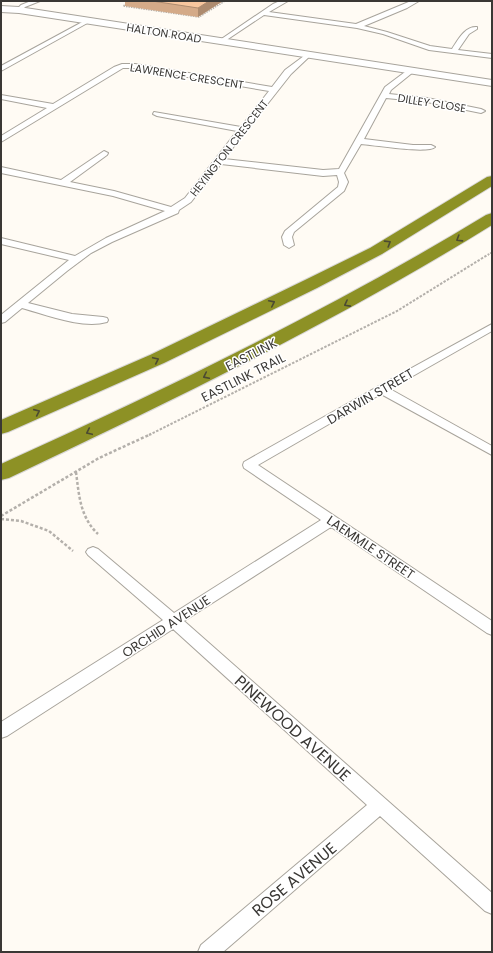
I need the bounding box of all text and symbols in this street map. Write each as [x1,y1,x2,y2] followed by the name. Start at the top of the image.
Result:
[125,19,203,47] street label: HALTON ROAD
[129,59,245,93] street label: LAWRENCE CRESCENT
[397,90,467,116] street label: DILLEY CLOSE
[186,96,272,200] street label: HEYINGTON CRESCENT
[456,234,463,242] one-way arrow
[384,240,391,248] one-way arrow
[268,300,276,307] one-way arrow
[343,300,351,307] one-way arrow
[222,333,281,376] street label: EASTLINK
[198,348,289,407] street label: EASTLINK TRAIL
[151,357,159,365] one-way arrow
[323,364,417,429] street label: DARWIN STREET
[203,371,210,379] one-way arrow
[33,409,40,417] one-way arrow
[85,427,93,435] one-way arrow
[323,511,418,584] street label: LAEMMLE STREET
[118,591,214,662] street label: ORCHID AVENUE
[230,670,356,787] street label: PINEWOOD AVENUE
[247,837,342,922] street label: ROSE AVENUE

